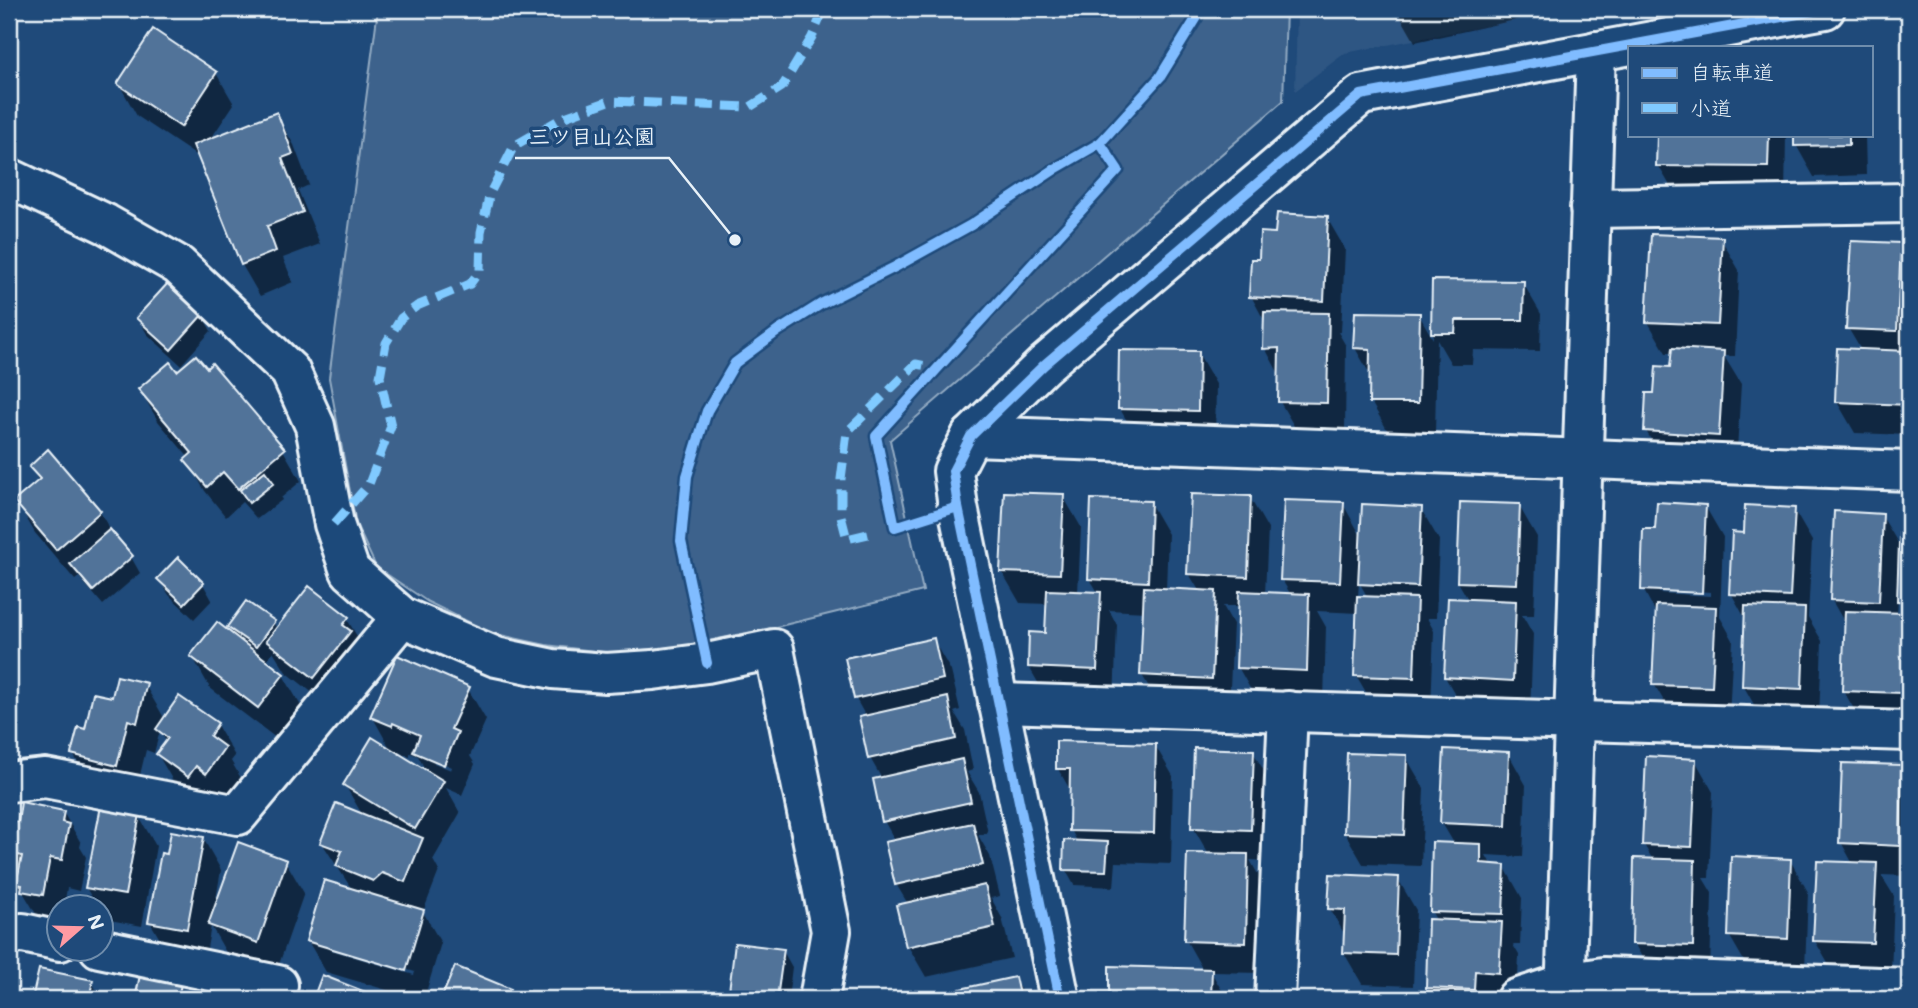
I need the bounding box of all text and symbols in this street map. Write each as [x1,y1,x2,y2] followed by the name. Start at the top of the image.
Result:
[1628,46,1872,136] legend
[1690,58,1774,85] text: 自転車道
[1690,94,1732,121] text: 小道
[515,116,669,158] callout: 三ツ目山公園
[529,122,655,149] text: 三ツ目山公園
[46,892,116,962] north arrow
[82,911,111,933] text: N

